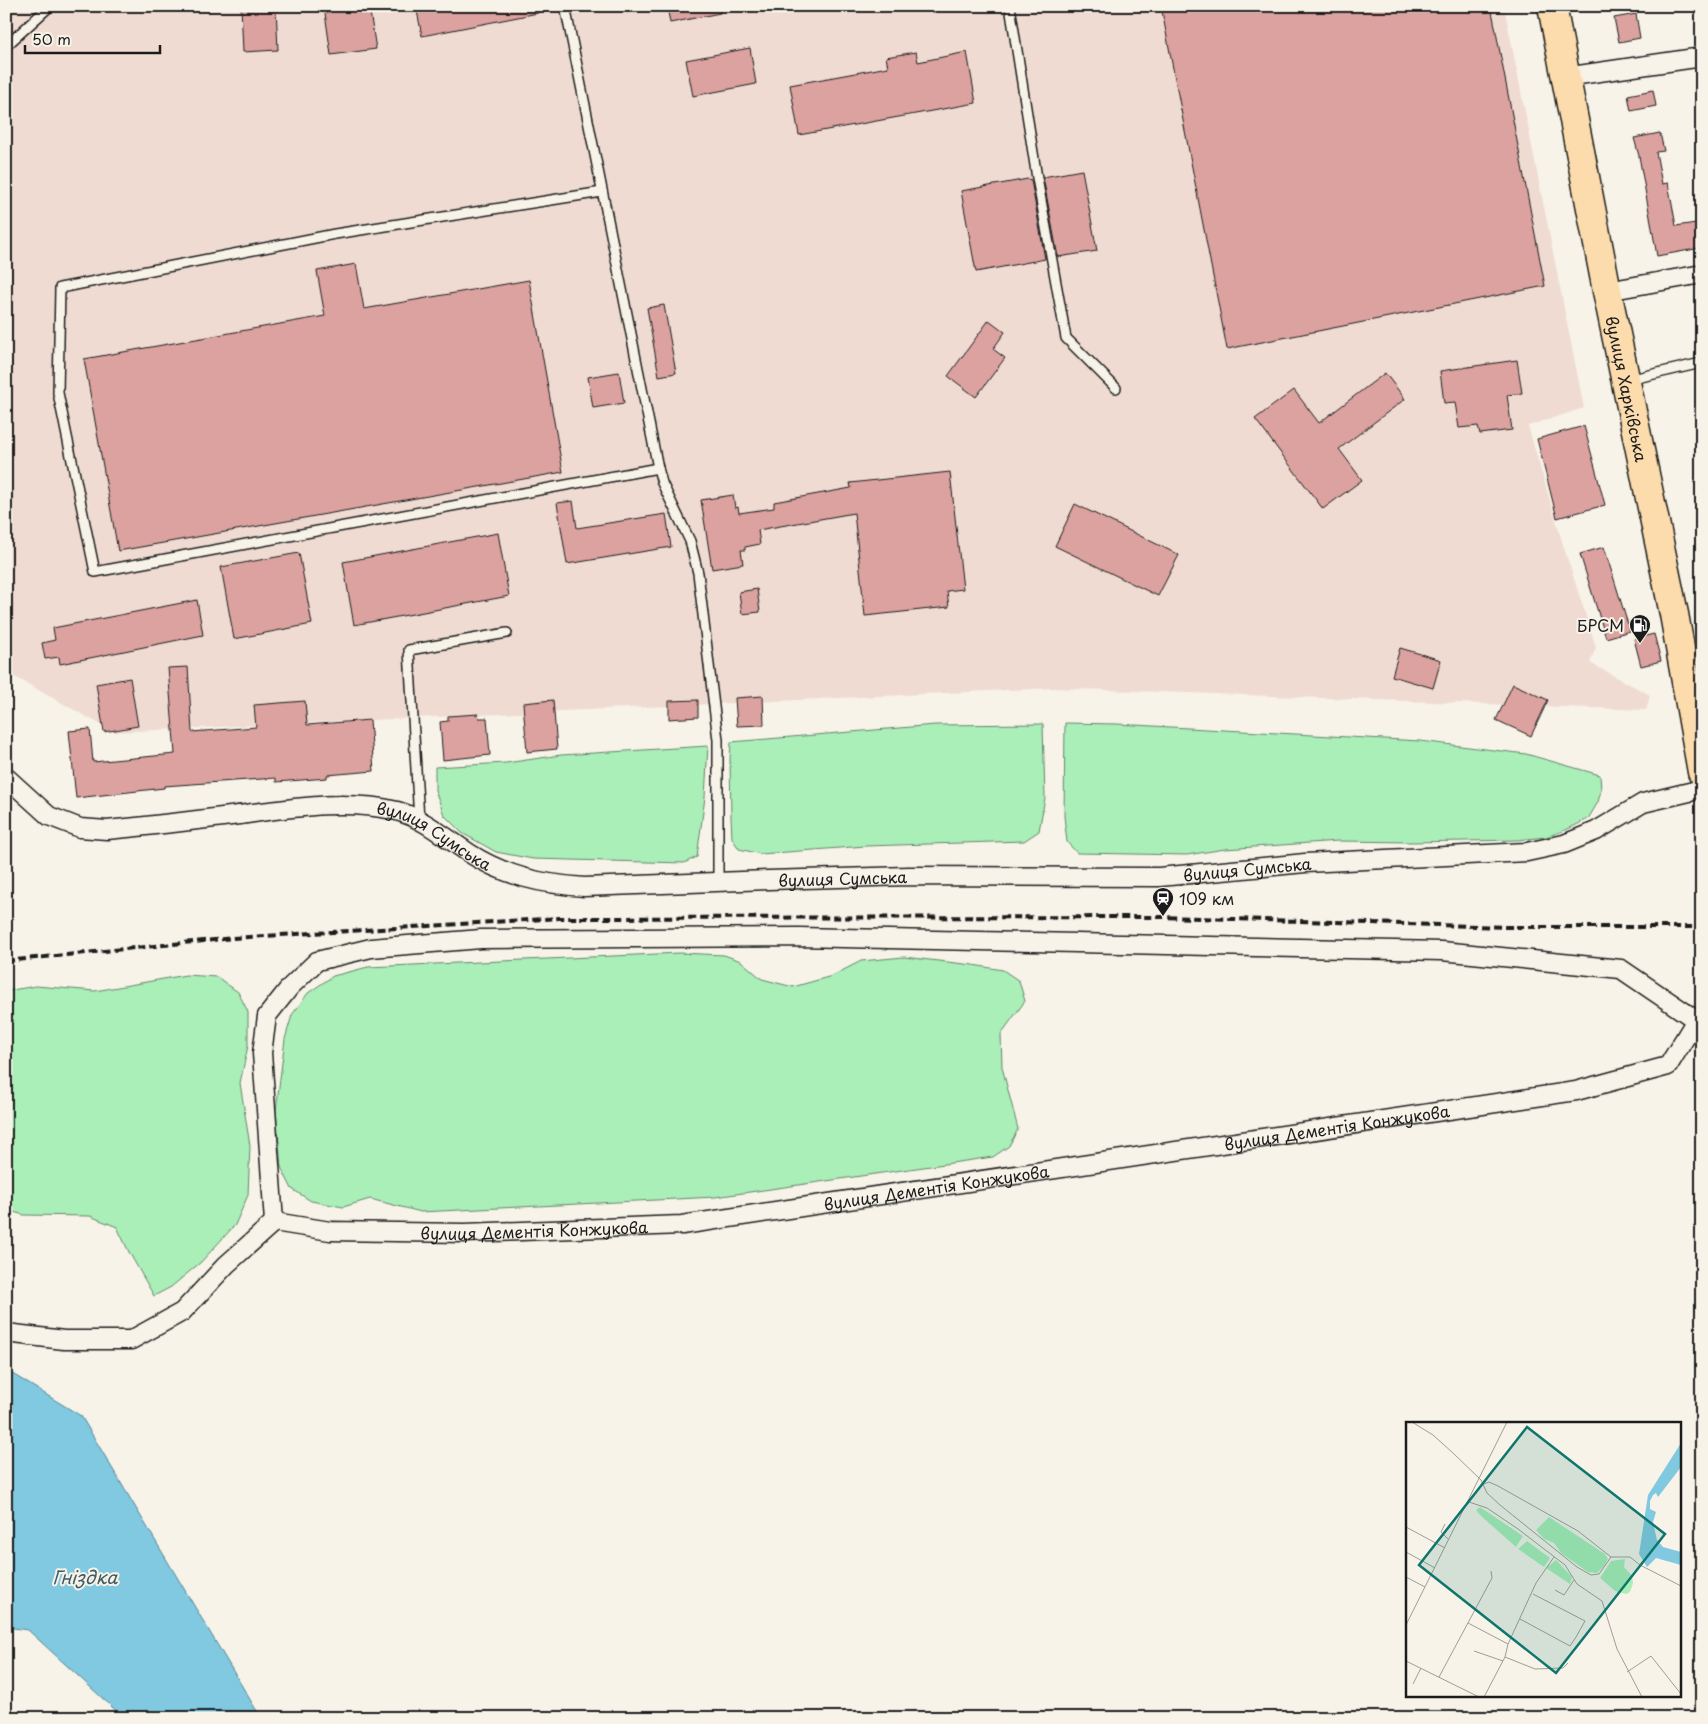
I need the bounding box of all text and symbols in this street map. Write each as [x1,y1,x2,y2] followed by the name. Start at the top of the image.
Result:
[25,22,160,54] scale bar
[32,27,71,50] text: 50 m
[1600,314,1654,464] street label: вулиця Харківська
[1577,613,1624,637] place label: БРСМ
[1628,613,1652,644] fuel station icon: БРСМ
[375,795,496,876] street label: вулиця Сумська
[1182,851,1312,887] street label: вулиця Сумська
[778,864,907,892] street label: вулиця Сумська
[1151,886,1175,917] station icon: 109 км
[1179,886,1235,910] place label: 109 км
[1222,1098,1451,1156] street label: вулиця Дементія Конжукова
[822,1158,1051,1216] street label: вулиця Дементія Конжукова
[420,1214,648,1245] street label: вулиця Дементія Конжукова
[1406,1422,1680,1696] inset map
[53,1563,118,1590] water label: Гніздка

